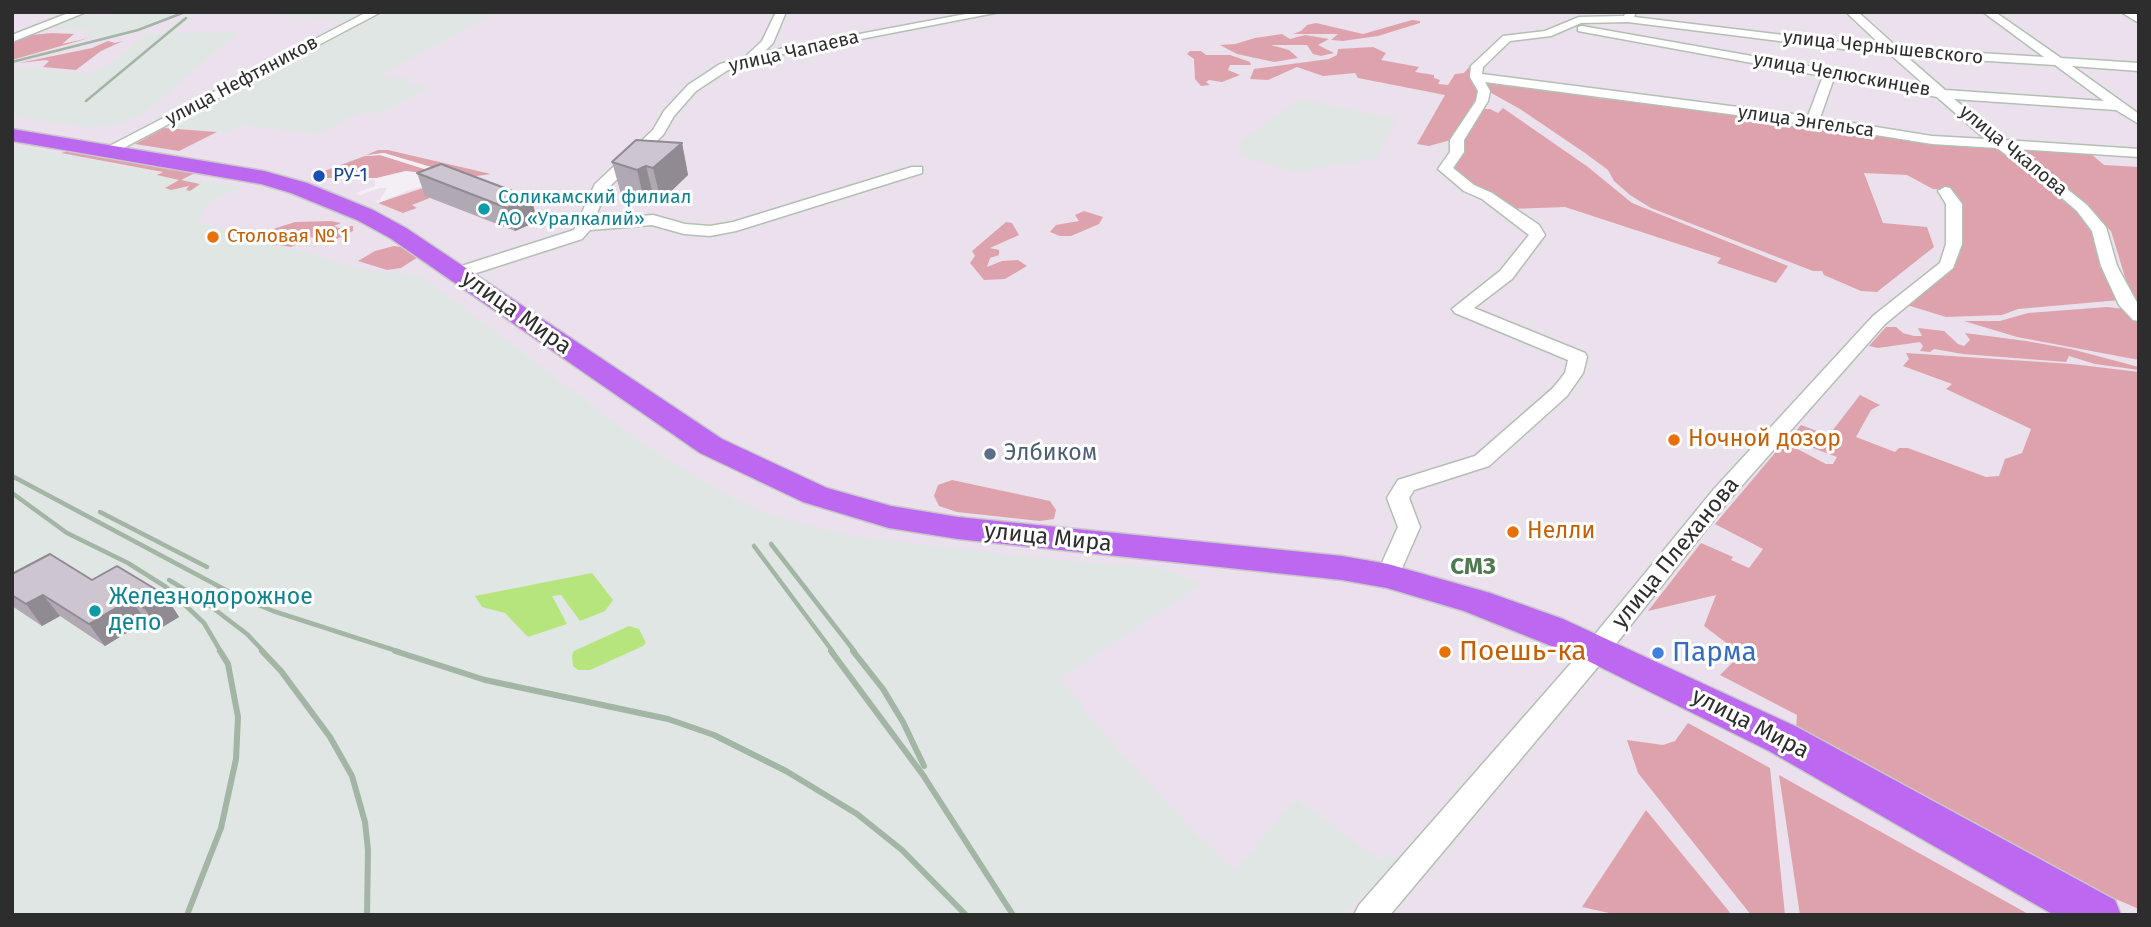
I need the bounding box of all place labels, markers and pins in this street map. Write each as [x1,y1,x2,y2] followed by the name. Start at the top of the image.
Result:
[333,165,368,187] place label: РУ-1
[311,168,327,184] marker: РУ-1
[498,187,691,231] place label: Соликамский филиал АО «Уралкалий»
[476,201,492,217] marker: Соликамский филиал АО «Уралкалий»
[227,226,349,248] place label: Столовая № 1
[205,229,221,245] marker: Столовая № 1
[1688,426,1841,454] place label: Ночной дозор
[1666,432,1682,448] marker: Ночной дозор
[1004,440,1097,468] place label: Элбиком
[982,446,998,462] marker: Элбиком
[1527,518,1595,546] place label: Нелли
[1505,524,1521,540] marker: Нелли
[109,584,313,638] place label: Железнодорожное депо
[87,603,103,619] marker: Железнодорожное депо
[1459,635,1587,669] place label: Поешь-ка
[1672,636,1757,670] place label: Парма
[1437,644,1453,660] marker: Поешь-ка
[1650,645,1666,661] marker: Парма

